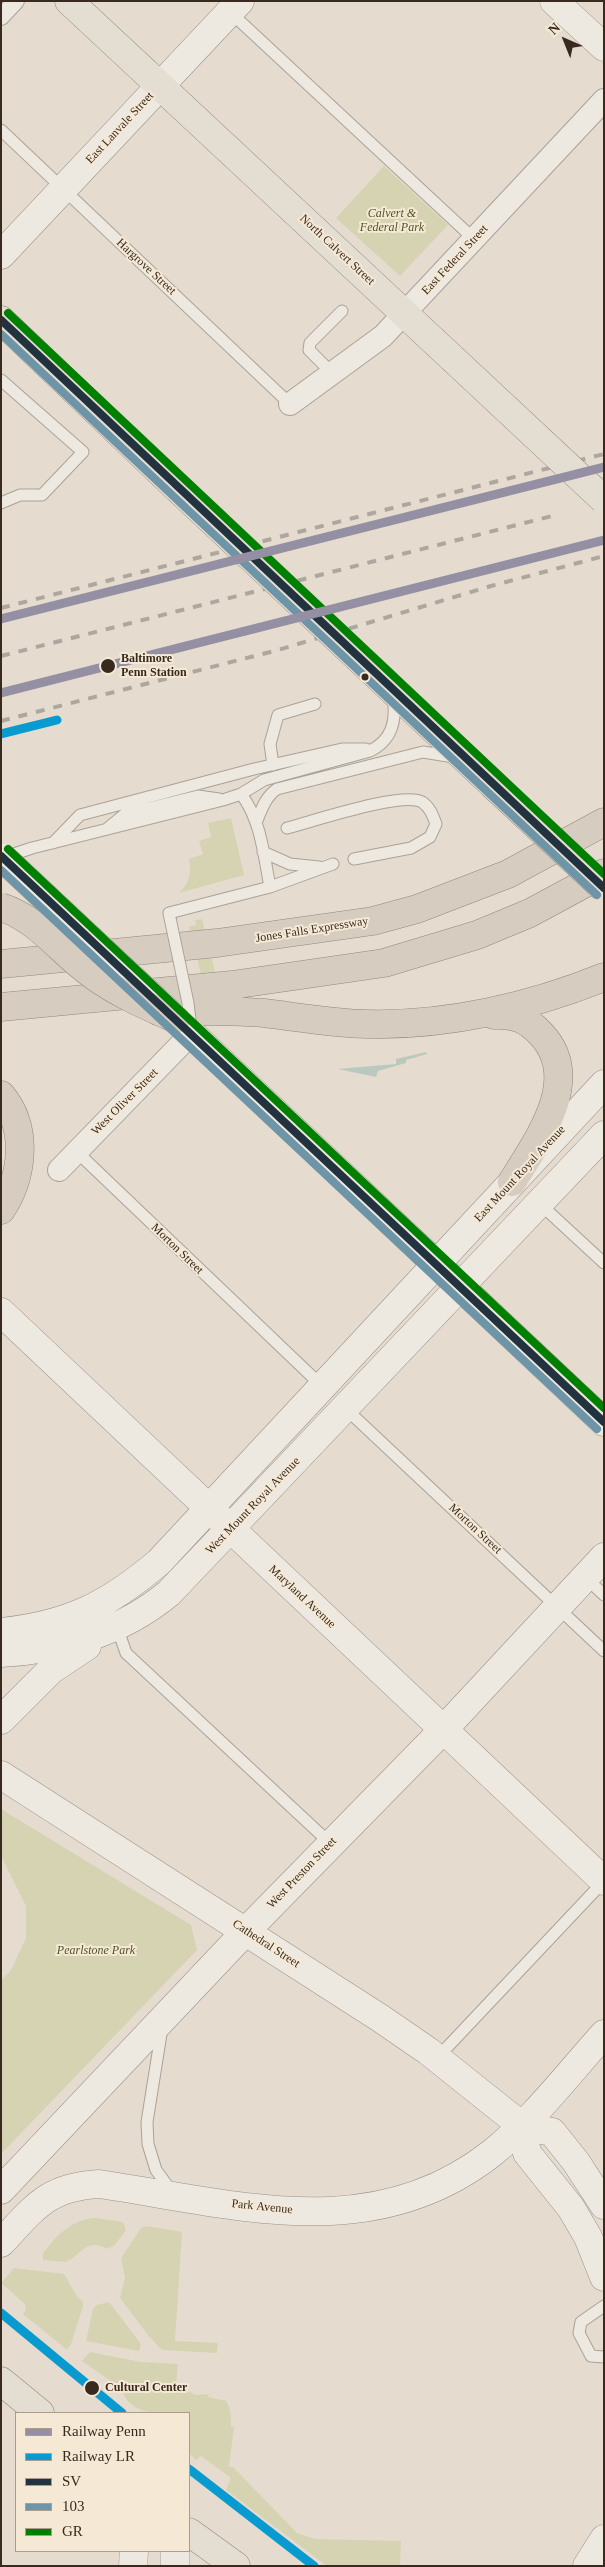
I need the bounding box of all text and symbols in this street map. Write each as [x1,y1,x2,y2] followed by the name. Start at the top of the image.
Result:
[540,15,590,65] north arrow
[545,20,563,38] text: N
[83,89,157,167] street label: East Lanvale Street
[360,207,424,235] park label: Calvert & Federal Park
[297,212,377,288] street label: North Calvert Street
[419,222,491,298] street label: East Federal Street
[113,236,179,298] street label: Hargrove Street
[121,652,187,680] place label: Baltimore Penn Station
[99,657,117,675] marker: Baltimore Penn Station
[360,672,370,682] unlabelled marker
[255,914,369,946] street label: Jones Falls Expressway
[89,1066,161,1138] street label: West Oliver Street
[472,1123,568,1225] street label: East Mount Royal Avenue
[148,1221,206,1277] street label: Morton Street
[203,1454,303,1558] street label: West Mount Royal Avenue
[446,1501,504,1557] street label: Morton Street
[266,1562,338,1632] street label: Maryland Avenue
[264,1834,340,1912] street label: West Preston Street
[230,1917,302,1971] street label: Cathedral Street
[57,1944,135,1958] park label: Pearlstone Park
[231,2197,293,2217] street label: Park Avenue
[83,2379,101,2397] marker: Cultural Center
[105,2381,187,2395] place label: Cultural Center
[15,2412,190,2552] legend
[62,2423,146,2439] text: Railway Penn
[62,2448,135,2464] text: Railway LR
[62,2473,81,2489] text: SV
[62,2498,85,2514] text: 103
[62,2523,83,2539] text: GR

